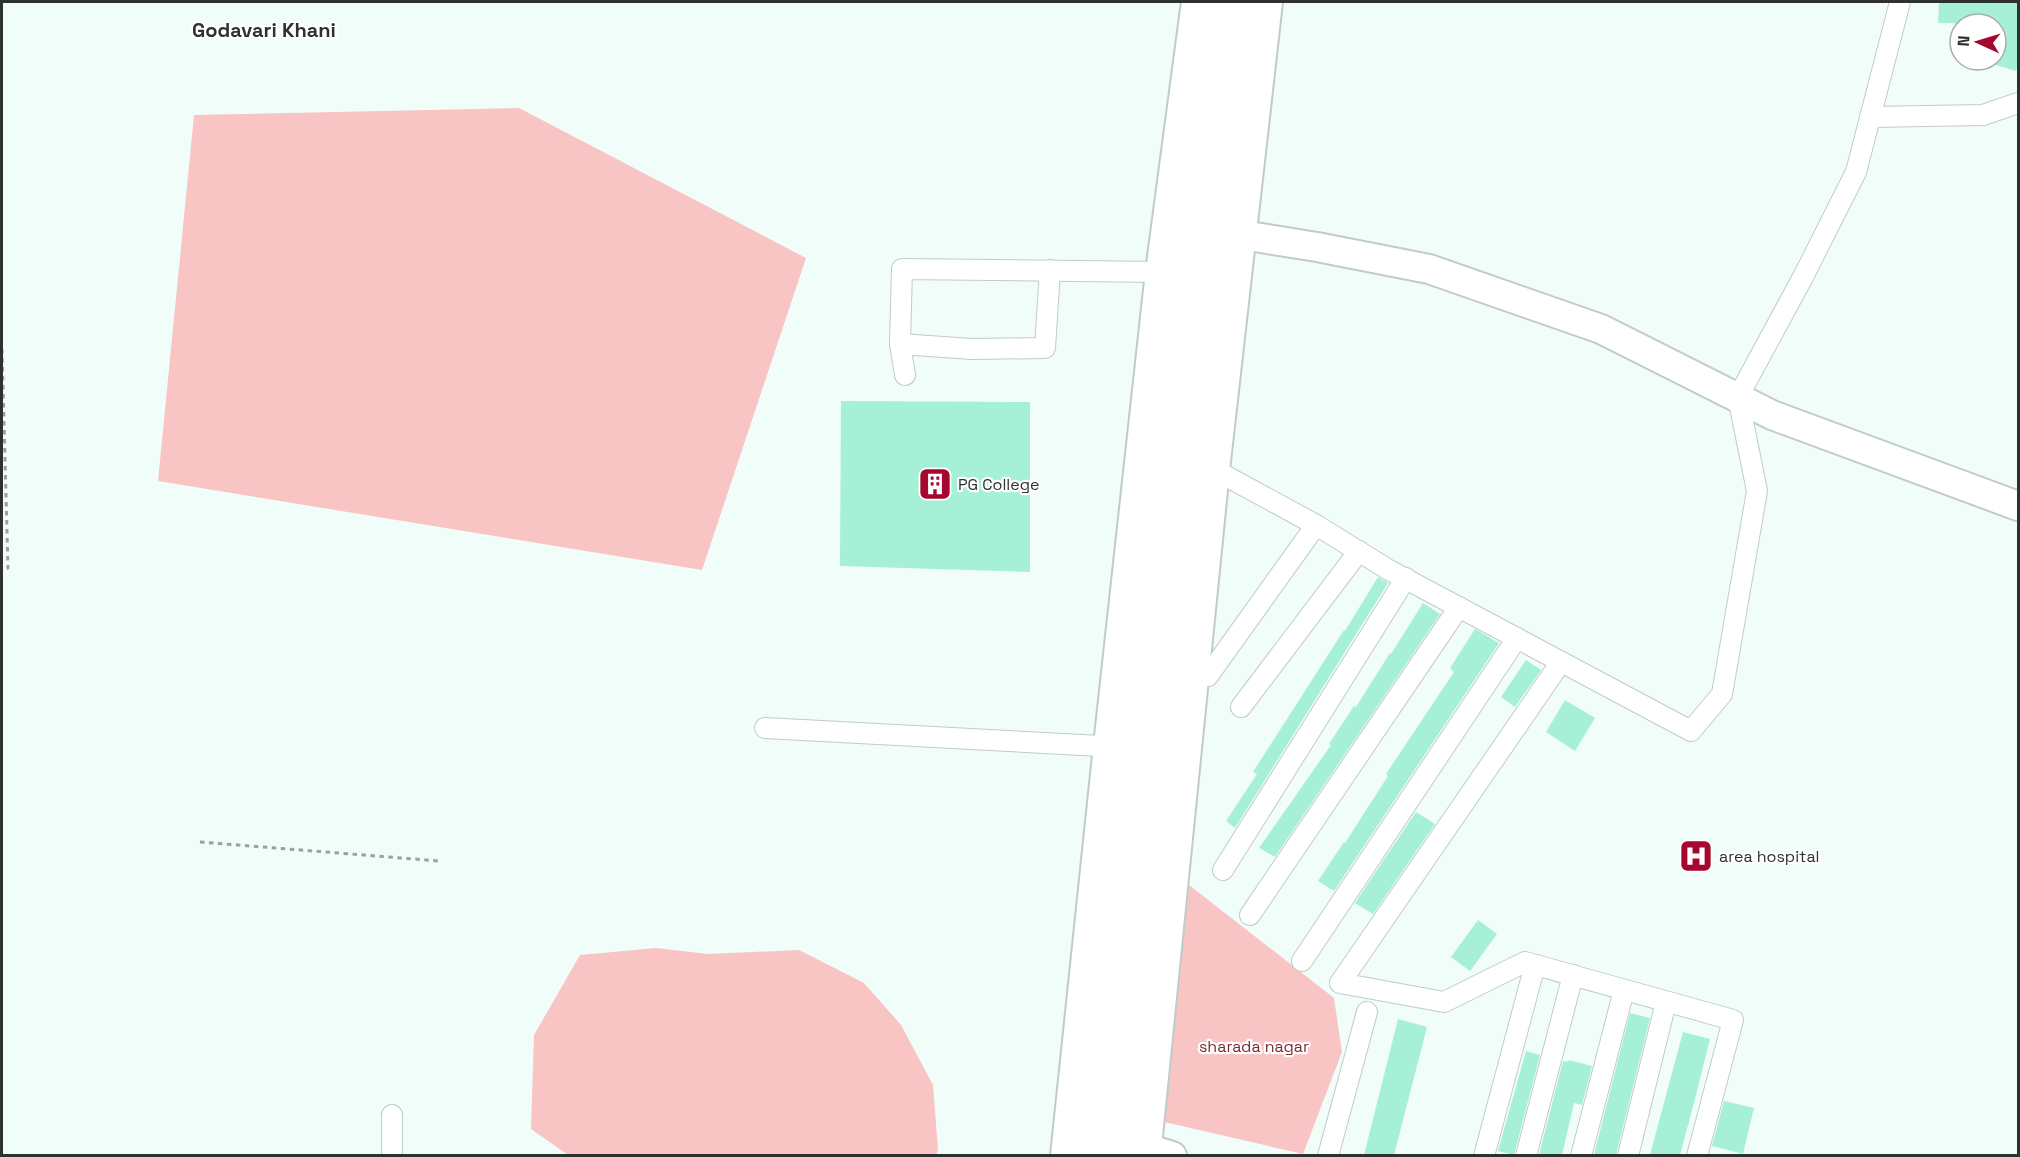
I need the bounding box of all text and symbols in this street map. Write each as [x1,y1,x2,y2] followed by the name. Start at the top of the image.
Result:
[1948,12,2008,72] north arrow
[192,17,336,43] district label: Godavari Khani
[1953,35,1974,47] text: N
[917,466,953,502] building icon: PG College
[958,474,1040,495] place label: PG College
[1678,838,1714,874] hospital icon: area hospital
[1719,846,1820,867] place label: area hospital
[1199,1036,1309,1057] park label: sharada nagar

